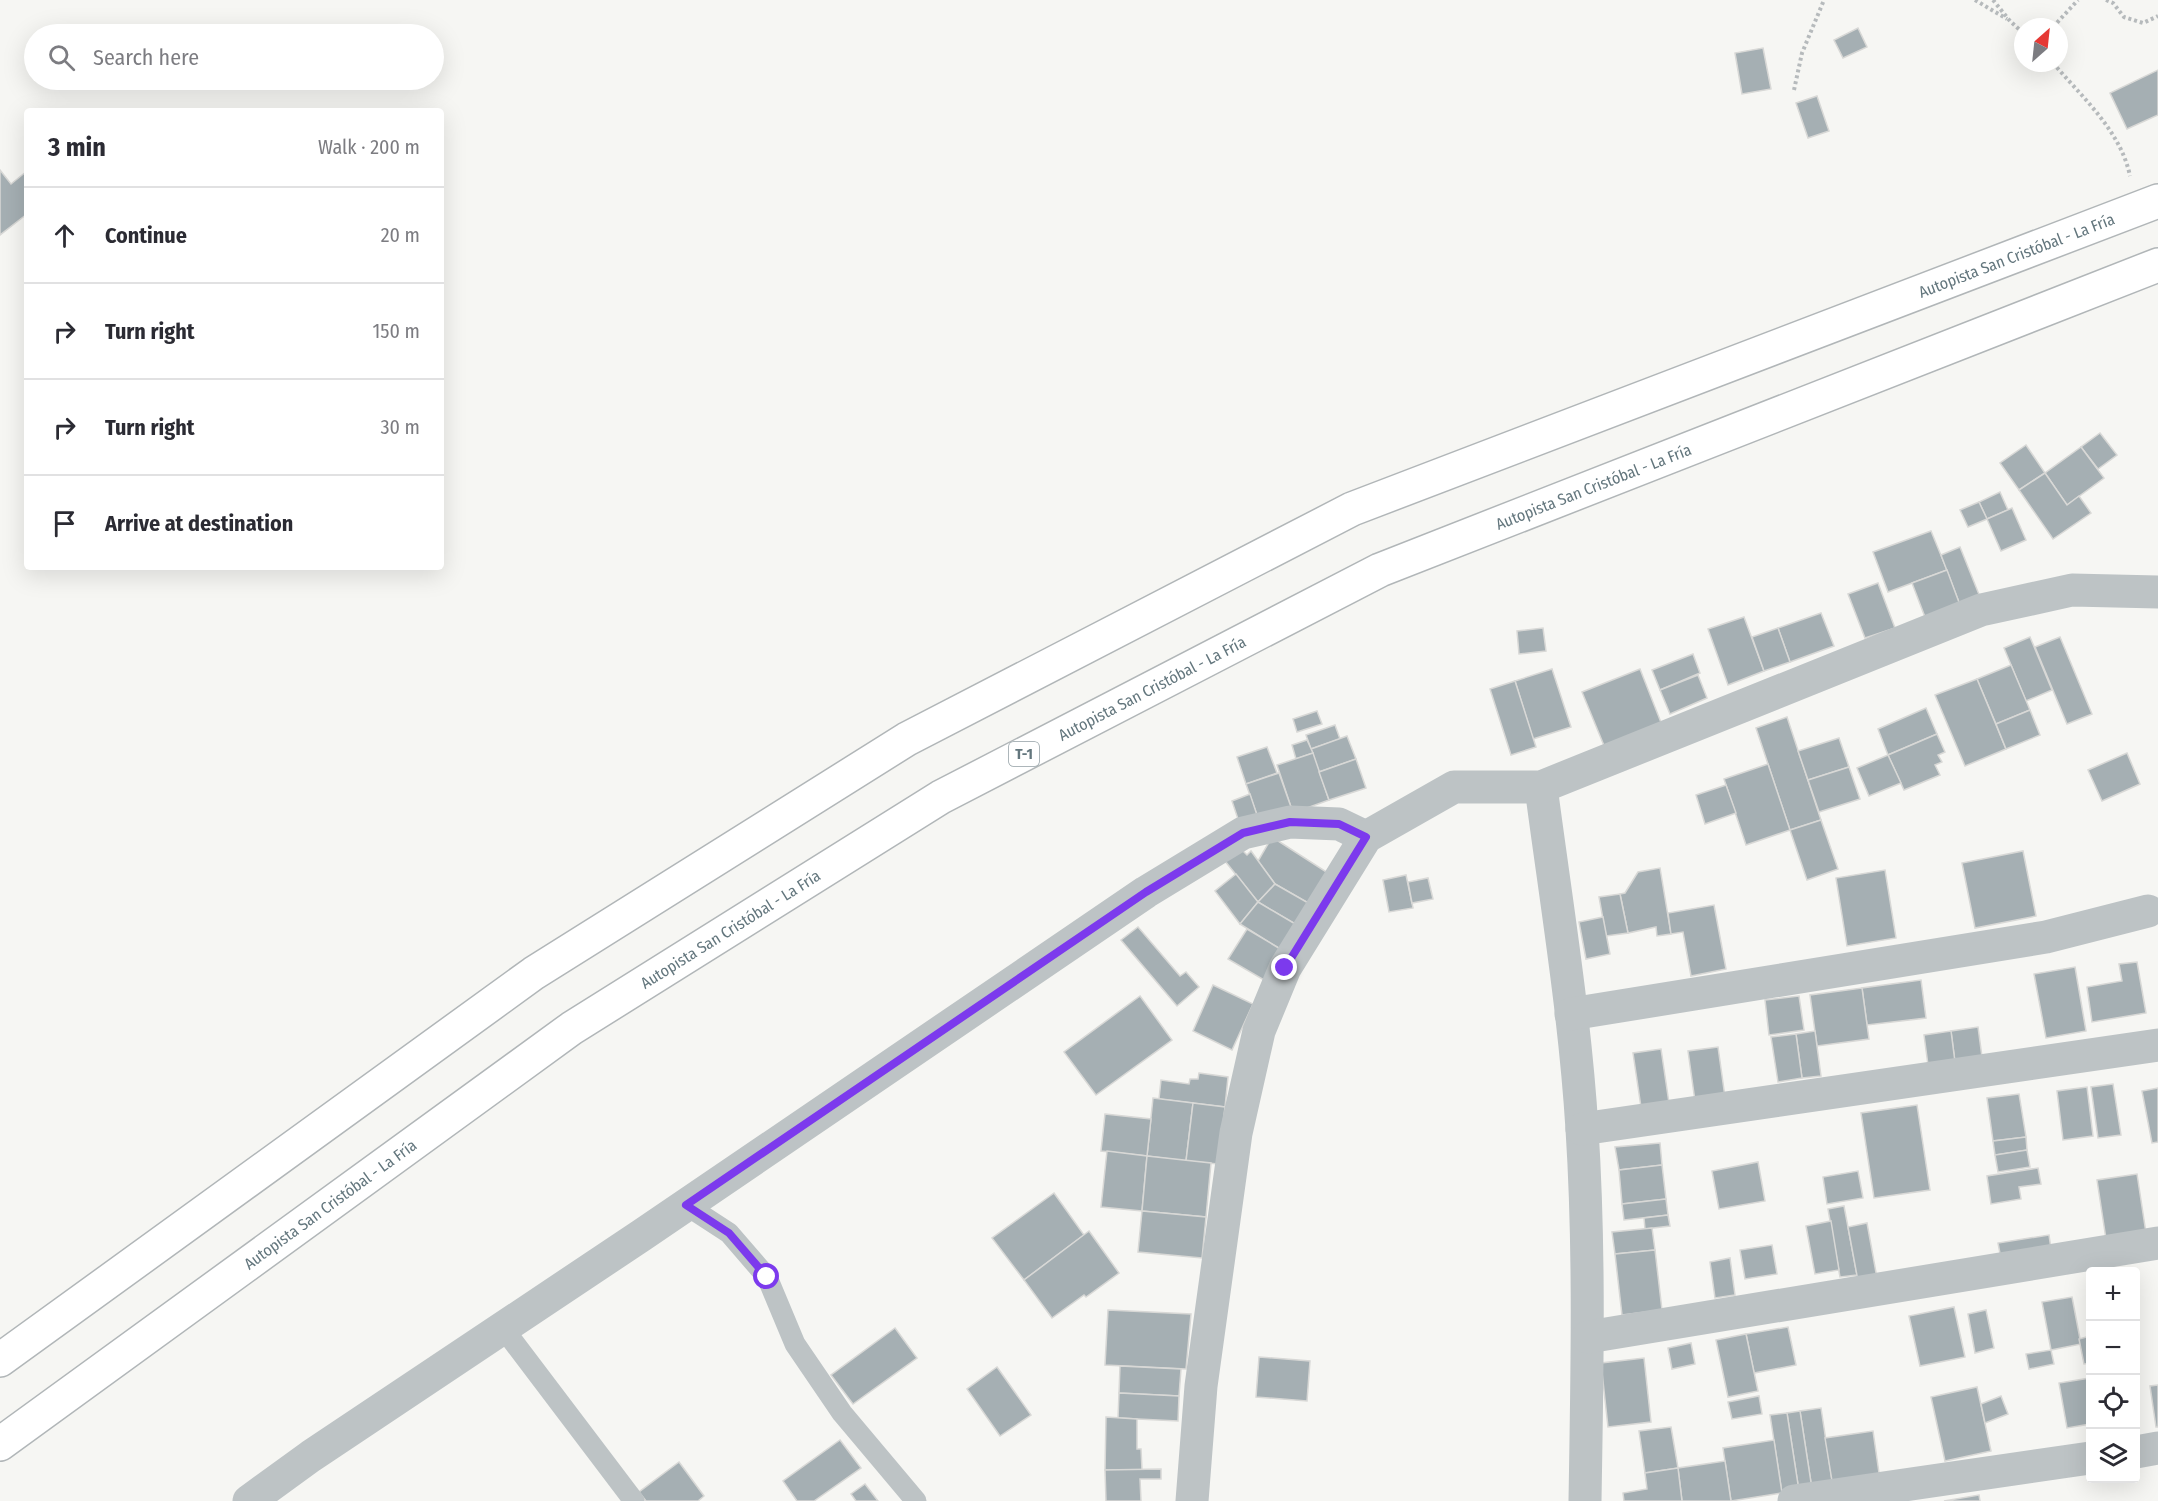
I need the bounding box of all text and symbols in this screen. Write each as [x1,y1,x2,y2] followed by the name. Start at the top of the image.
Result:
[2014,18,2068,72] north arrow
[24,24,444,90] search box
[45,41,78,74] icon: search
[93,44,199,71] text: Search here
[48,132,106,163] text: 3 min
[318,135,420,159] text: Walk · 200 m
[1916,209,2117,302] street label: Autopista San Cristóbal - La Fría
[48,219,81,252] icon: ahead
[105,222,187,249] text: Continue
[381,223,420,247] text: 20 m
[48,315,81,348] icon: right
[105,318,194,345] text: Turn right
[373,319,420,343] text: 150 m
[48,411,81,444] icon: right
[105,414,194,441] text: Turn right
[380,415,420,439] text: 30 m
[1493,440,1694,534] street label: Autopista San Cristóbal - La Fría
[48,507,81,540] icon: arrive
[105,510,293,537] text: Arrive at destination
[1055,632,1249,745] street label: Autopista San Cristóbal - La Fría
[1009,742,1039,766] road number: T-1
[637,866,824,993] street label: Autopista San Cristóbal - La Fría
[1271,954,1297,980] route end
[240,1135,420,1273] street label: Autopista San Cristóbal - La Fría
[753,1263,779,1289] route start
[2086,1267,2140,1483] map controls
[2086,1267,2140,1321] button: +
[2086,1321,2140,1375] button: −
[2086,1375,2140,1429] button: locate
[2086,1429,2140,1483] button: layers

